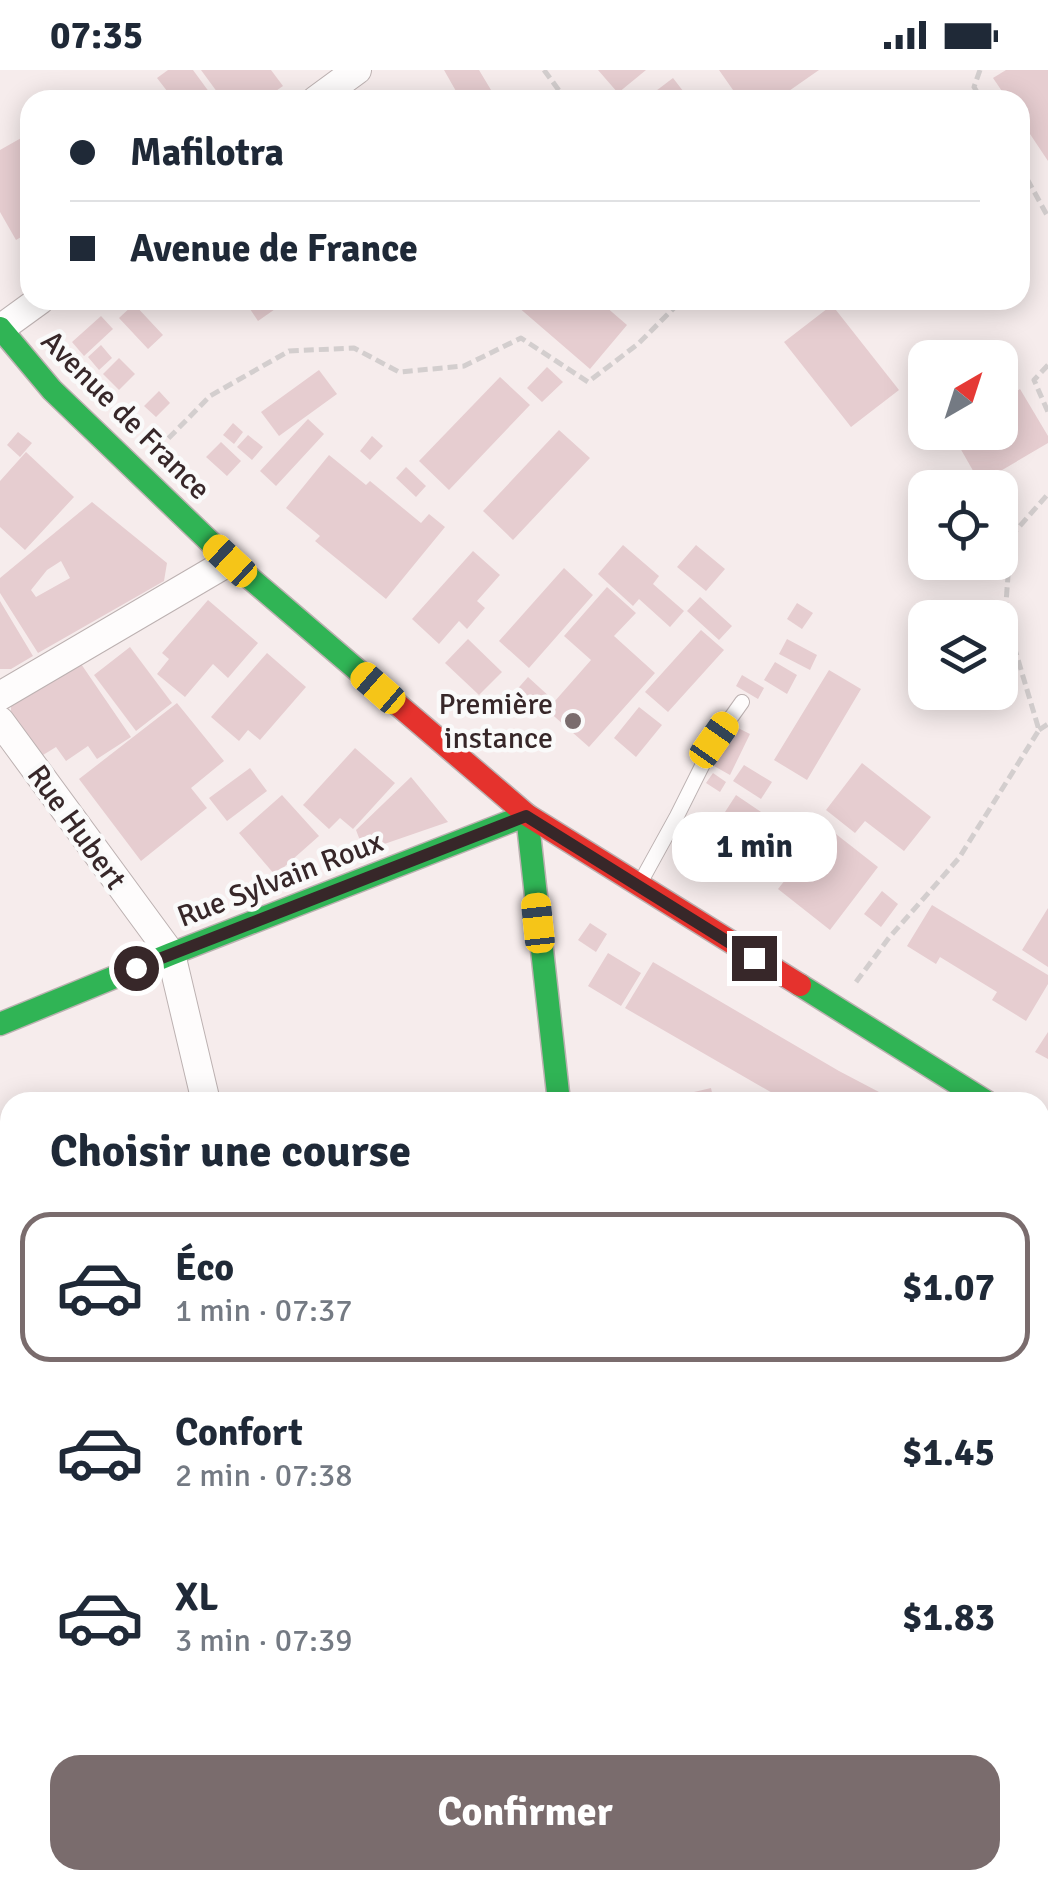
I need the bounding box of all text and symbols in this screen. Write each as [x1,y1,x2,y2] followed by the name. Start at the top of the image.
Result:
[50,12,143,59] text: 07:35
[130,129,284,176] text: Mafilotra
[130,225,418,272] text: Avenue de France
[33,323,218,508] street label: Avenue de France
[908,340,1018,450] north arrow
[908,340,1018,710] map controls
[908,470,1018,580] button: locate
[198,530,262,592] car
[908,600,1018,710] button: layers
[346,657,410,719] car
[438,686,553,757] place label: Première instance
[685,707,743,773] car
[562,710,584,732] marker: Première instance
[19,758,134,897] street label: Rue Hubert
[672,813,836,883] callout: 1 min
[172,823,388,936] street label: Rue Sylvain Roux
[716,827,793,866] text: 1 min
[520,892,556,954] car
[732,936,777,981] route end
[114,946,159,991] route start
[50,1124,411,1179] text: Choisir une course
[55,1242,145,1332] icon: car
[175,1244,234,1291] text: Éco
[902,1264,995,1311] text: $1.07
[175,1291,353,1330] text: 1 min · 07:37
[55,1407,145,1497] icon: car
[175,1409,303,1456] text: Confort
[902,1429,995,1476] text: $1.45
[175,1456,353,1495] text: 2 min · 07:38
[55,1572,145,1662] icon: car
[175,1574,218,1621] text: XL
[902,1594,995,1641] text: $1.83
[175,1621,353,1660] text: 3 min · 07:39
[50,1755,1000,1870] button: Confirmer

